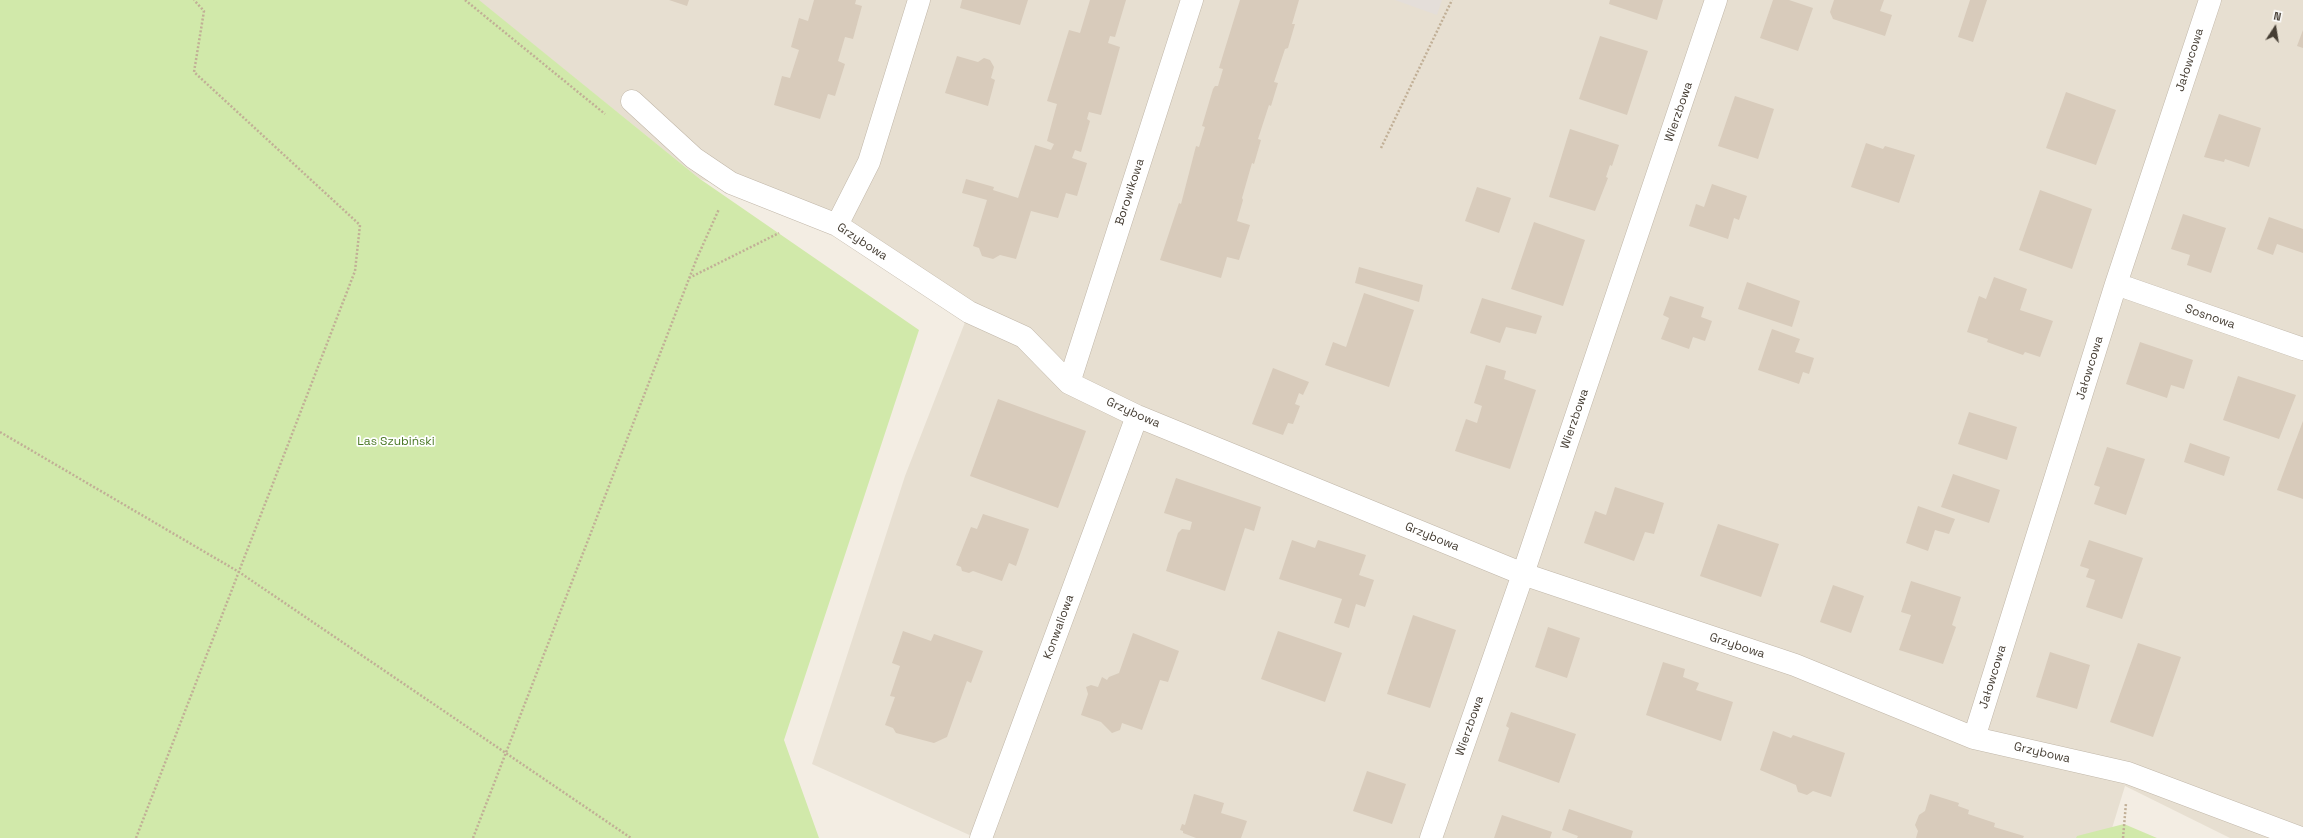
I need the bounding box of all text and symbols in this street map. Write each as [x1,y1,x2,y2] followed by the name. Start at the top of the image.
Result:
[2255,8,2295,48] north arrow
[2272,9,2283,24] text: N
[2173,27,2207,93] street label: Jałowcowa
[1662,80,1696,144] street label: Wierzbowa
[1112,157,1148,227] street label: Borowikowa
[834,220,890,264] street label: Grzybowa
[2183,302,2237,332] street label: Sosnowa
[2074,334,2106,402] street label: Jałowcowa
[1558,387,1592,451] street label: Wierzbowa
[1104,395,1162,431] street label: Grzybowa
[357,435,435,449] park label: Las Szubiński
[1403,520,1461,554] street label: Grzybowa
[1041,593,1077,661] street label: Konwaliowa
[1707,630,1767,662] street label: Grzybowa
[1977,643,2009,711] street label: Jałowcowa
[1453,694,1487,758] street label: Wierzbowa
[2012,740,2072,766] street label: Grzybowa

